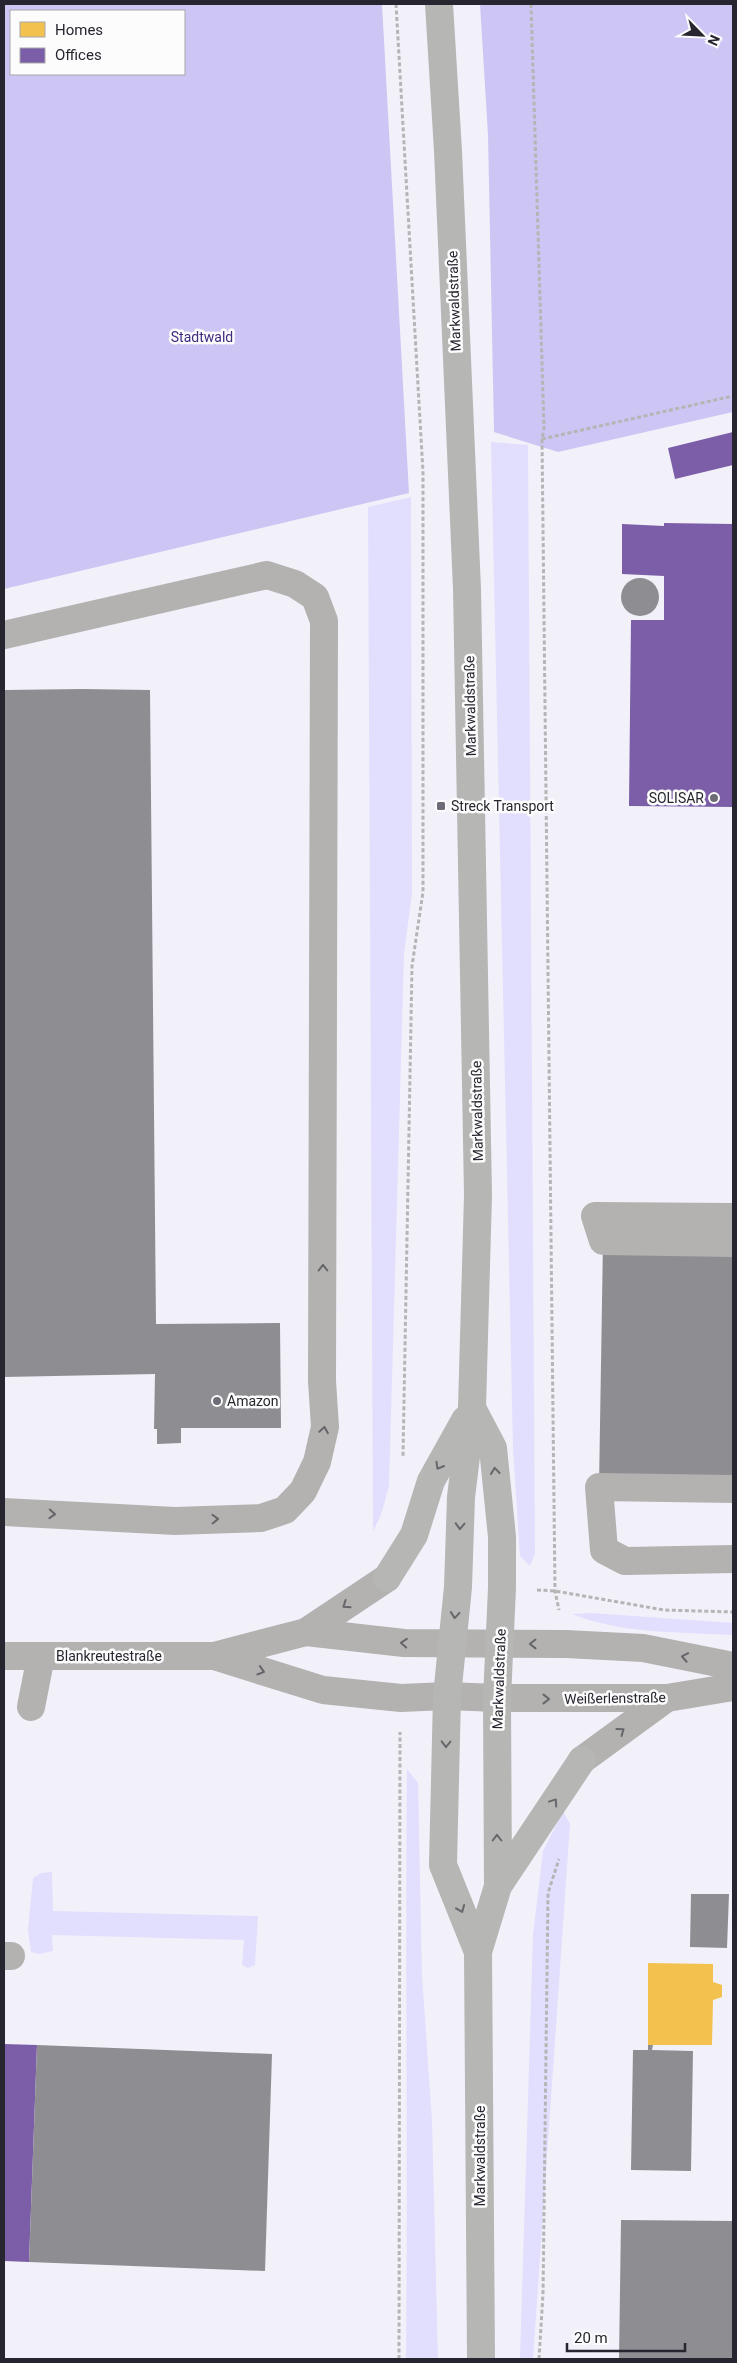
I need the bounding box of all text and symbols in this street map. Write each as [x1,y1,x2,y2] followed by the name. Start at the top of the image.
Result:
[10,10,185,75] legend
[677,10,727,60] north arrow
[55,21,103,39] text: Homes
[705,33,723,48] text: N
[55,46,102,64] text: Offices
[444,250,464,352] street label: Markwaldstraße
[171,329,233,345] park label: Stadtwald
[461,655,479,757] street label: Markwaldstraße
[649,790,704,806] place label: SOLISAR
[708,792,720,804] marker: SOLISAR
[451,798,554,814] place label: Streck Transport
[435,800,447,812] marker: Streck Transport
[468,1060,486,1162] street label: Markwaldstraße
[318,1264,328,1272] one-way arrow
[227,1393,279,1409] place label: Amazon
[211,1395,223,1407] marker: Amazon
[318,1426,328,1435] one-way arrow
[436,1460,446,1469] one-way arrow
[490,1467,501,1475] one-way arrow
[49,1509,57,1520] one-way arrow
[211,1514,219,1525] one-way arrow
[455,1522,465,1530] one-way arrow
[343,1599,352,1608] one-way arrow
[450,1611,461,1619] one-way arrow
[489,1628,509,1730] street label: Markwaldstraße
[400,1637,408,1648] one-way arrow
[529,1639,536,1649] one-way arrow
[56,1648,162,1664] street label: Blankreutestraße
[681,1652,690,1662] one-way arrow
[256,1665,265,1675] one-way arrow
[564,1689,666,1707] street label: Weißerlenstraße
[542,1694,550,1704] one-way arrow
[615,1728,625,1737] one-way arrow
[441,1741,451,1749] one-way arrow
[548,1798,557,1808] one-way arrow
[492,1833,502,1841] one-way arrow
[455,1904,465,1913] one-way arrow
[472,2106,488,2206] street label: Markwaldstraße
[567,2320,684,2352] scale bar
[574,2329,608,2347] text: 20 m

